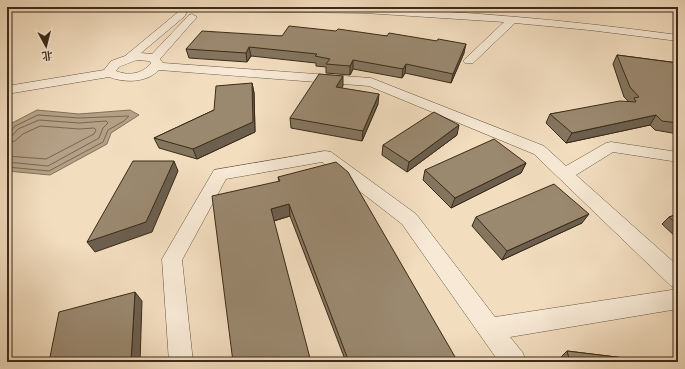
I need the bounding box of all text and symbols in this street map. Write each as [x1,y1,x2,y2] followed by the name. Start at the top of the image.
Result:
[26,26,66,66] north arrow
[41,48,54,64] text: 北

